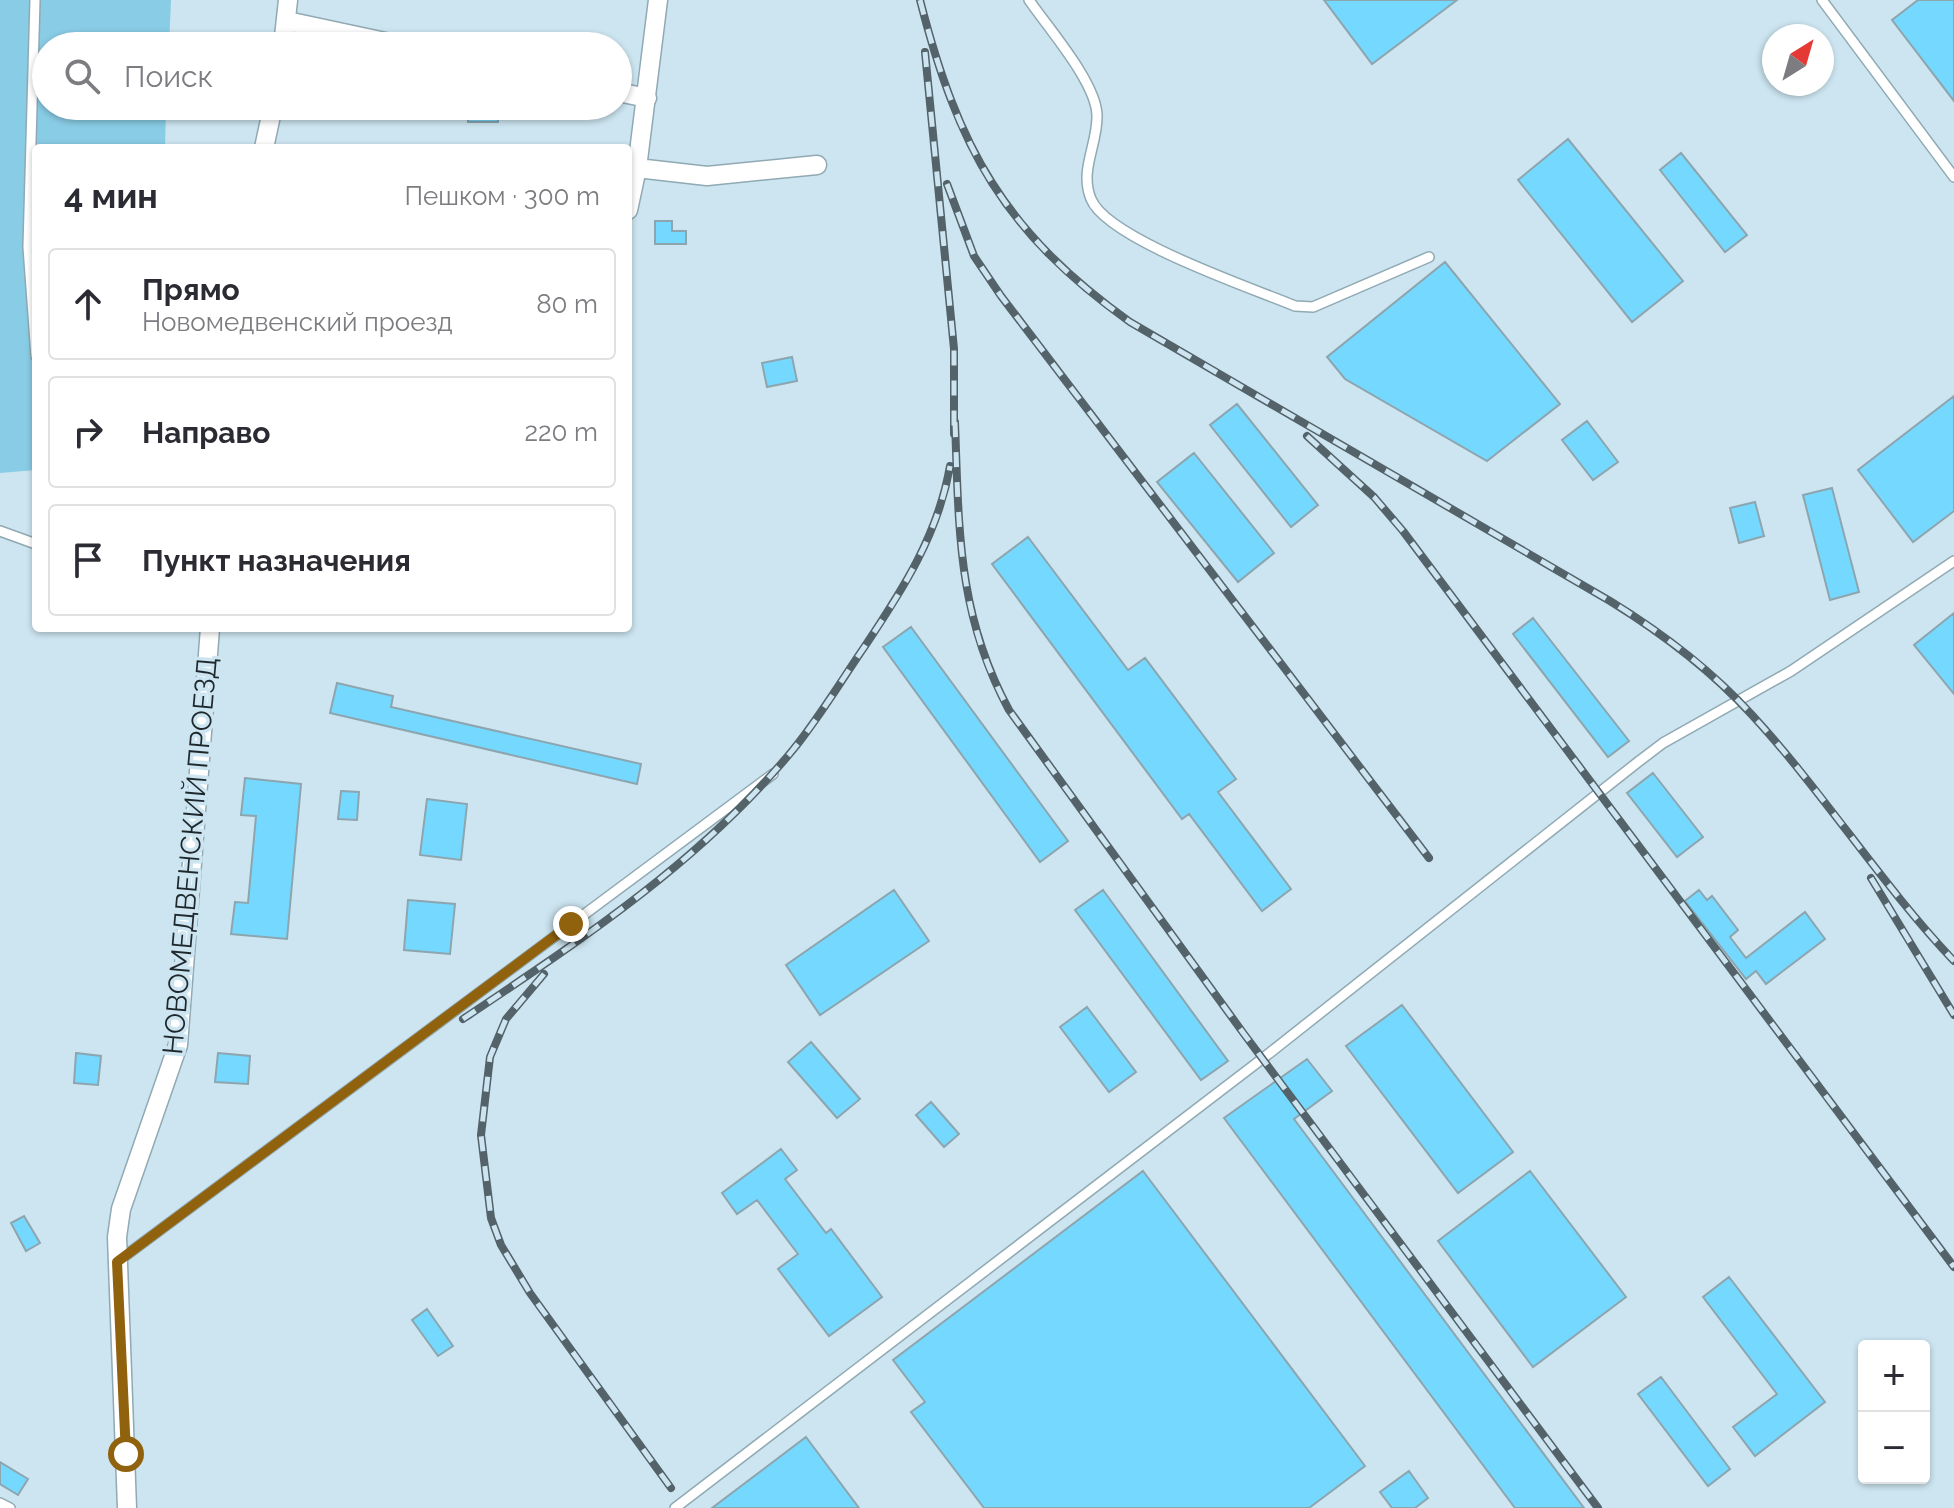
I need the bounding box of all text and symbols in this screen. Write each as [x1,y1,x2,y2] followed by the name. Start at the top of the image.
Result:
[1762,24,1834,96] north arrow
[32,32,632,120] search box
[60,54,104,98] icon: search
[124,59,213,94] text: Поиск
[64,176,158,216] text: 4 мин
[405,181,600,211] text: Пешком · 300 m
[142,272,240,307] text: Прямо
[66,282,110,326] icon: ahead
[536,289,598,319] text: 80 m
[142,307,453,337] text: Новомедвенский проезд
[66,410,110,454] icon: right
[142,415,271,450] text: Направо
[524,417,598,447] text: 220 m
[66,538,110,582] icon: arrive
[142,543,411,578] text: Пункт назначения
[156,656,224,1056] street label: НОВОМЕДВЕНСКИЙ ПРОЕЗД
[553,906,589,942] route end
[1858,1340,1930,1484] map controls
[1858,1340,1930,1412] button: +
[1858,1412,1930,1484] button: −
[108,1436,144,1472] route start

